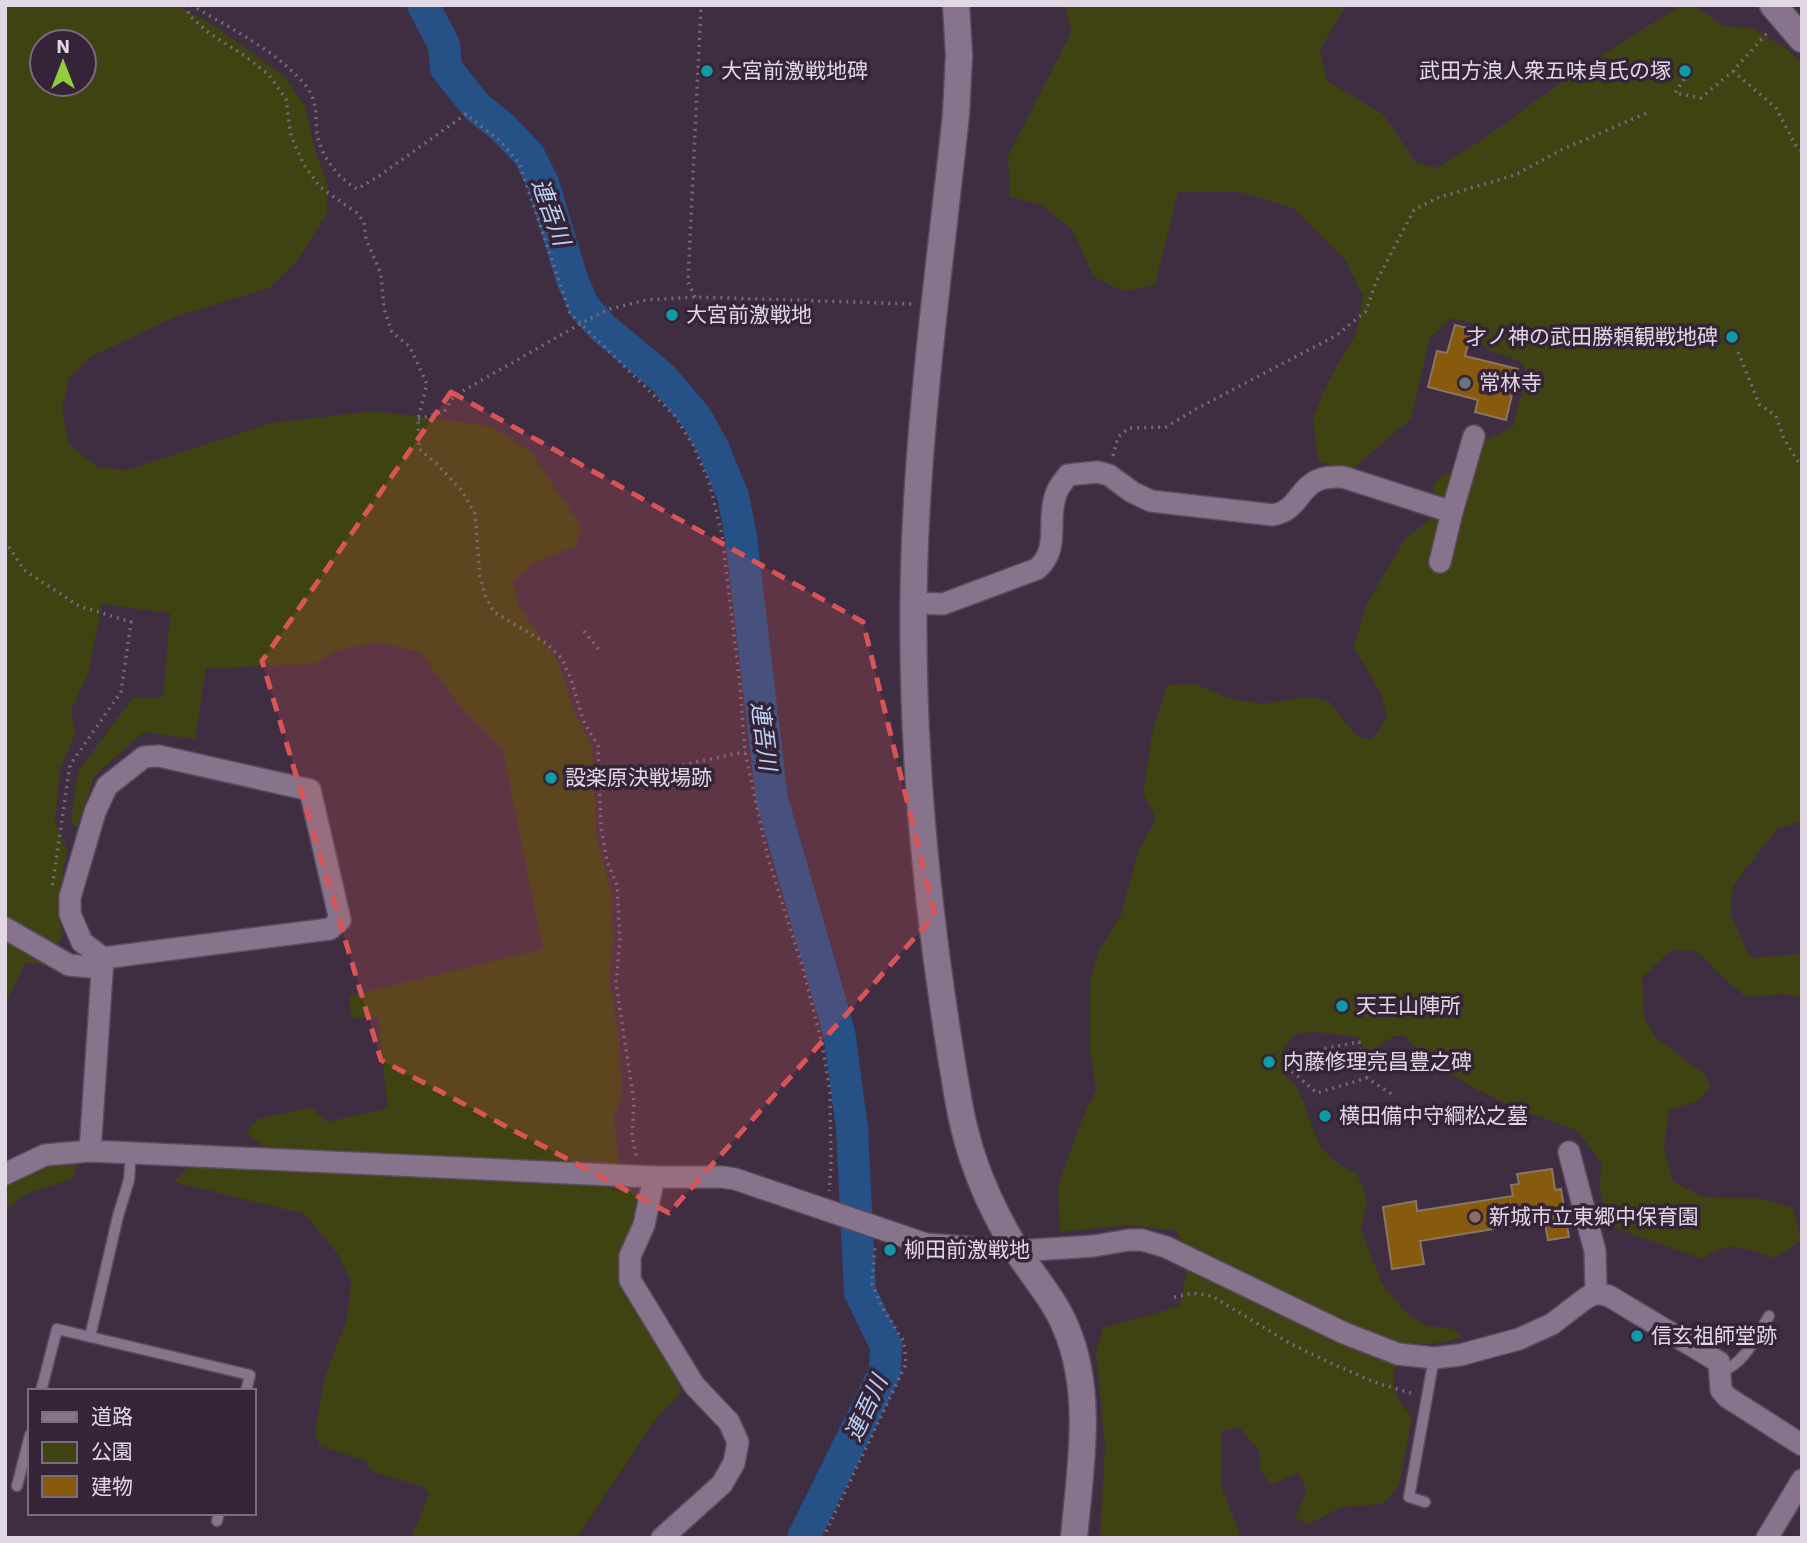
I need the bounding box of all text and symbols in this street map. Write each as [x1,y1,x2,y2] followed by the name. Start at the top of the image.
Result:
[28,28,98,98] north arrow
[56,34,70,58] text: N
[721,56,868,84] place label: 大宮前激戦地碑
[1419,56,1671,84] place label: 武田方浪人衆五味貞氏の塚
[699,63,715,79] marker: 大宮前激戦地碑
[1677,63,1693,79] marker: 武田方浪人衆五味貞氏の塚
[526,174,579,252] water label: 連吾川
[686,300,812,328] place label: 大宮前激戦地
[664,307,680,323] marker: 大宮前激戦地
[1466,322,1718,350] place label: 才ノ神の武田勝頼観戦地碑
[1724,329,1740,345] marker: 才ノ神の武田勝頼観戦地碑
[1479,368,1542,396] place label: 常林寺
[1457,375,1473,391] marker: 常林寺
[746,700,784,775] water label: 連吾川
[565,763,712,791] place label: 設楽原決戦場跡
[543,770,559,786] marker: 設楽原決戦場跡
[1356,991,1461,1019] place label: 天王山陣所
[1334,998,1350,1014] marker: 天王山陣所
[1283,1047,1472,1075] place label: 内藤修理亮昌豊之碑
[1261,1054,1277,1070] marker: 内藤修理亮昌豊之碑
[1339,1101,1528,1129] place label: 横田備中守綱松之墓
[1317,1108,1333,1124] marker: 横田備中守綱松之墓
[1489,1202,1699,1230] place label: 新城市立東郷中保育園
[1467,1209,1483,1225] marker: 新城市立東郷中保育園
[904,1235,1030,1263] place label: 柳田前激戦地
[882,1242,898,1258] marker: 柳田前激戦地
[1651,1321,1777,1349] place label: 信玄祖師堂跡
[1629,1328,1645,1344] marker: 信玄祖師堂跡
[837,1367,895,1445] water label: 連吾川
[28,1389,256,1515] legend
[91,1402,133,1430] text: 道路
[91,1437,133,1465] text: 公園
[91,1472,133,1500] text: 建物

